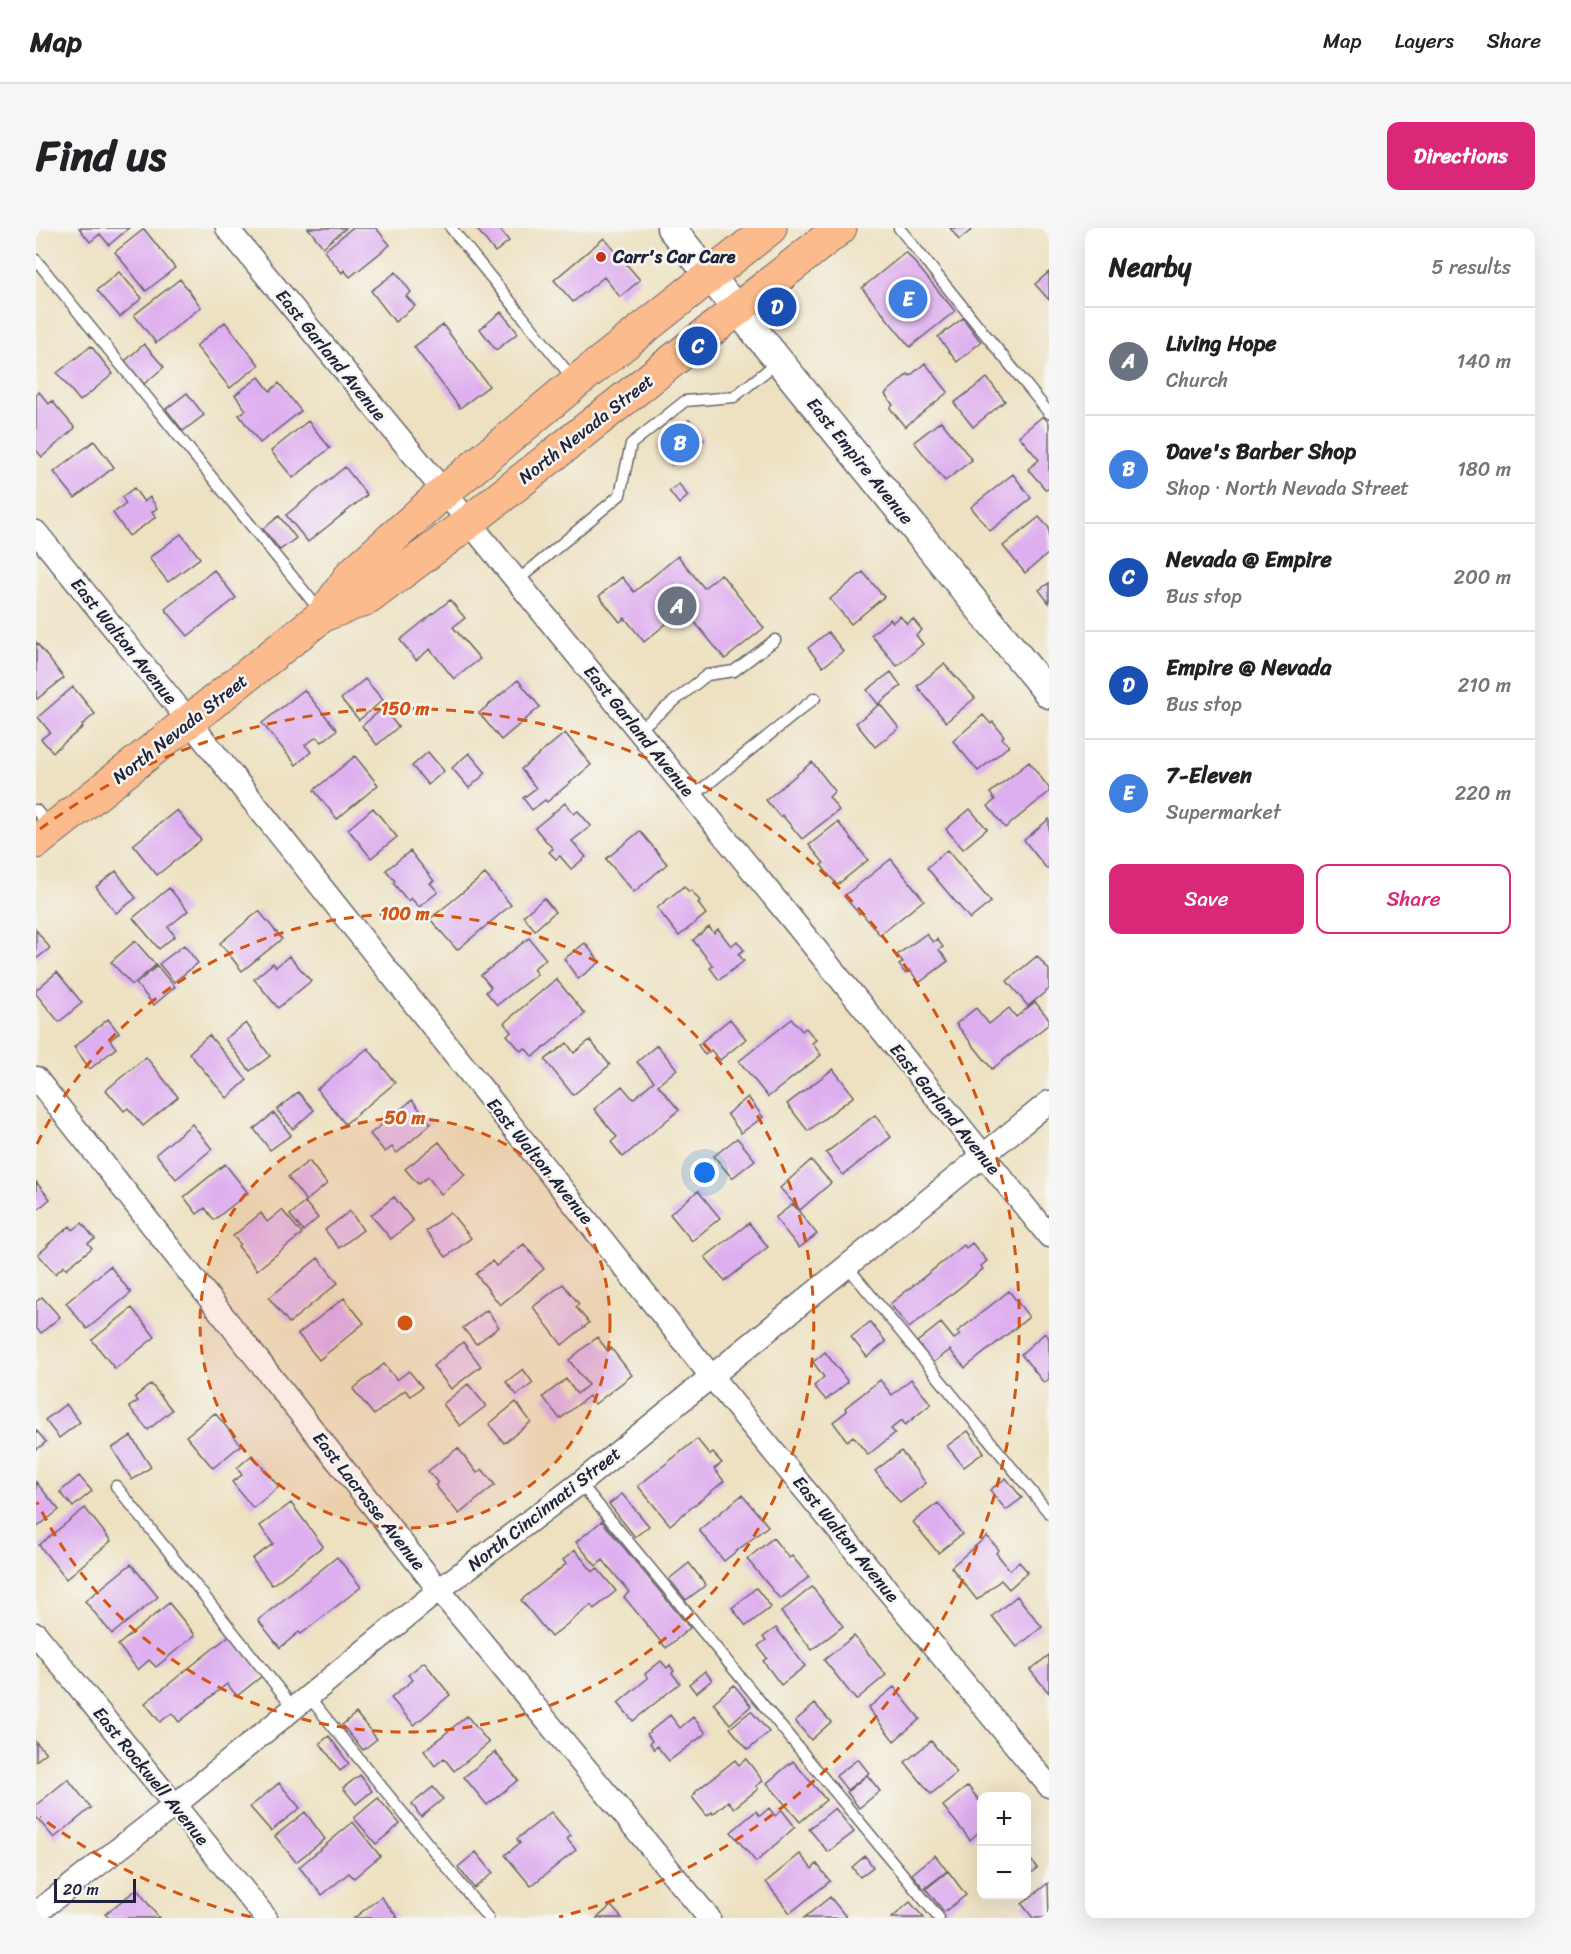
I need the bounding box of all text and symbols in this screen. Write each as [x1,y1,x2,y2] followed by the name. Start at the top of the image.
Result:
[30,17,82,66] text: Map
[1323,22,1362,60] text: Map
[1395,22,1454,60] text: Layers
[1487,22,1541,60] text: Share
[36,119,166,193] text: Find us
[1387,122,1535,190] button: Directions
[612,241,736,273] place label: Carr's Car Care
[1109,244,1191,290] text: Nearby
[594,250,608,264] marker: Carr's Car Care
[1432,250,1511,285] text: 5 results
[888,276,928,322] pin: E
[267,282,395,429] street label: East Garland Avenue
[758,284,796,329] pin: D
[678,324,718,368] pin: C
[1166,324,1277,363] text: Living Hope
[1122,344,1135,379] text: A
[1457,344,1511,379] text: 140 m
[1166,363,1228,398] text: Church
[511,365,661,492] street label: North Nevada Street
[798,390,922,532] street label: East Empire Avenue
[660,420,700,466] pin: B
[1166,432,1356,471] text: Dave's Barber Shop
[1122,452,1135,487] text: B
[1457,452,1511,487] text: 180 m
[1166,471,1409,506] text: Shop · North Nevada Street
[1166,540,1332,579] text: Nevada @ Empire
[1122,560,1135,595] text: C
[1454,560,1511,595] text: 200 m
[62,570,186,712] street label: East Walton Avenue
[1166,579,1242,614] text: Bus stop
[658,584,696,628] pin: A
[1166,648,1331,687] text: Empire @ Nevada
[575,658,703,805] street label: East Garland Avenue
[105,665,255,792] street label: North Nevada Street
[1123,668,1134,703] text: D
[1458,668,1511,703] text: 210 m
[1166,687,1242,722] text: Bus stop
[381,693,429,725] text: 150 m
[1166,756,1252,795] text: 7-Eleven
[1123,776,1134,811] text: E
[1455,776,1511,811] text: 220 m
[1166,795,1281,830] text: Supermarket
[1109,864,1304,934] button: Save
[1316,864,1511,934] button: Share
[381,898,430,930] text: 100 m
[881,1036,1009,1183] street label: East Garland Avenue
[478,1090,602,1232] street label: East Walton Avenue
[385,1102,426,1134] text: 50 m
[690,1158,719,1187] your location
[395,1313,415,1333] centre of rings
[304,1424,434,1578] street label: East Lacrosse Avenue
[460,1438,628,1580] street label: North Cincinnati Street
[784,1468,908,1610] street label: East Walton Avenue
[84,1699,218,1853] street label: East Rockwell Avenue
[977,1792,1031,1900] map controls
[977,1792,1031,1846] button: +
[977,1846,1031,1900] button: −
[63,1875,99,1904] text: 20 m
[54,1876,136,1904] scale bar

